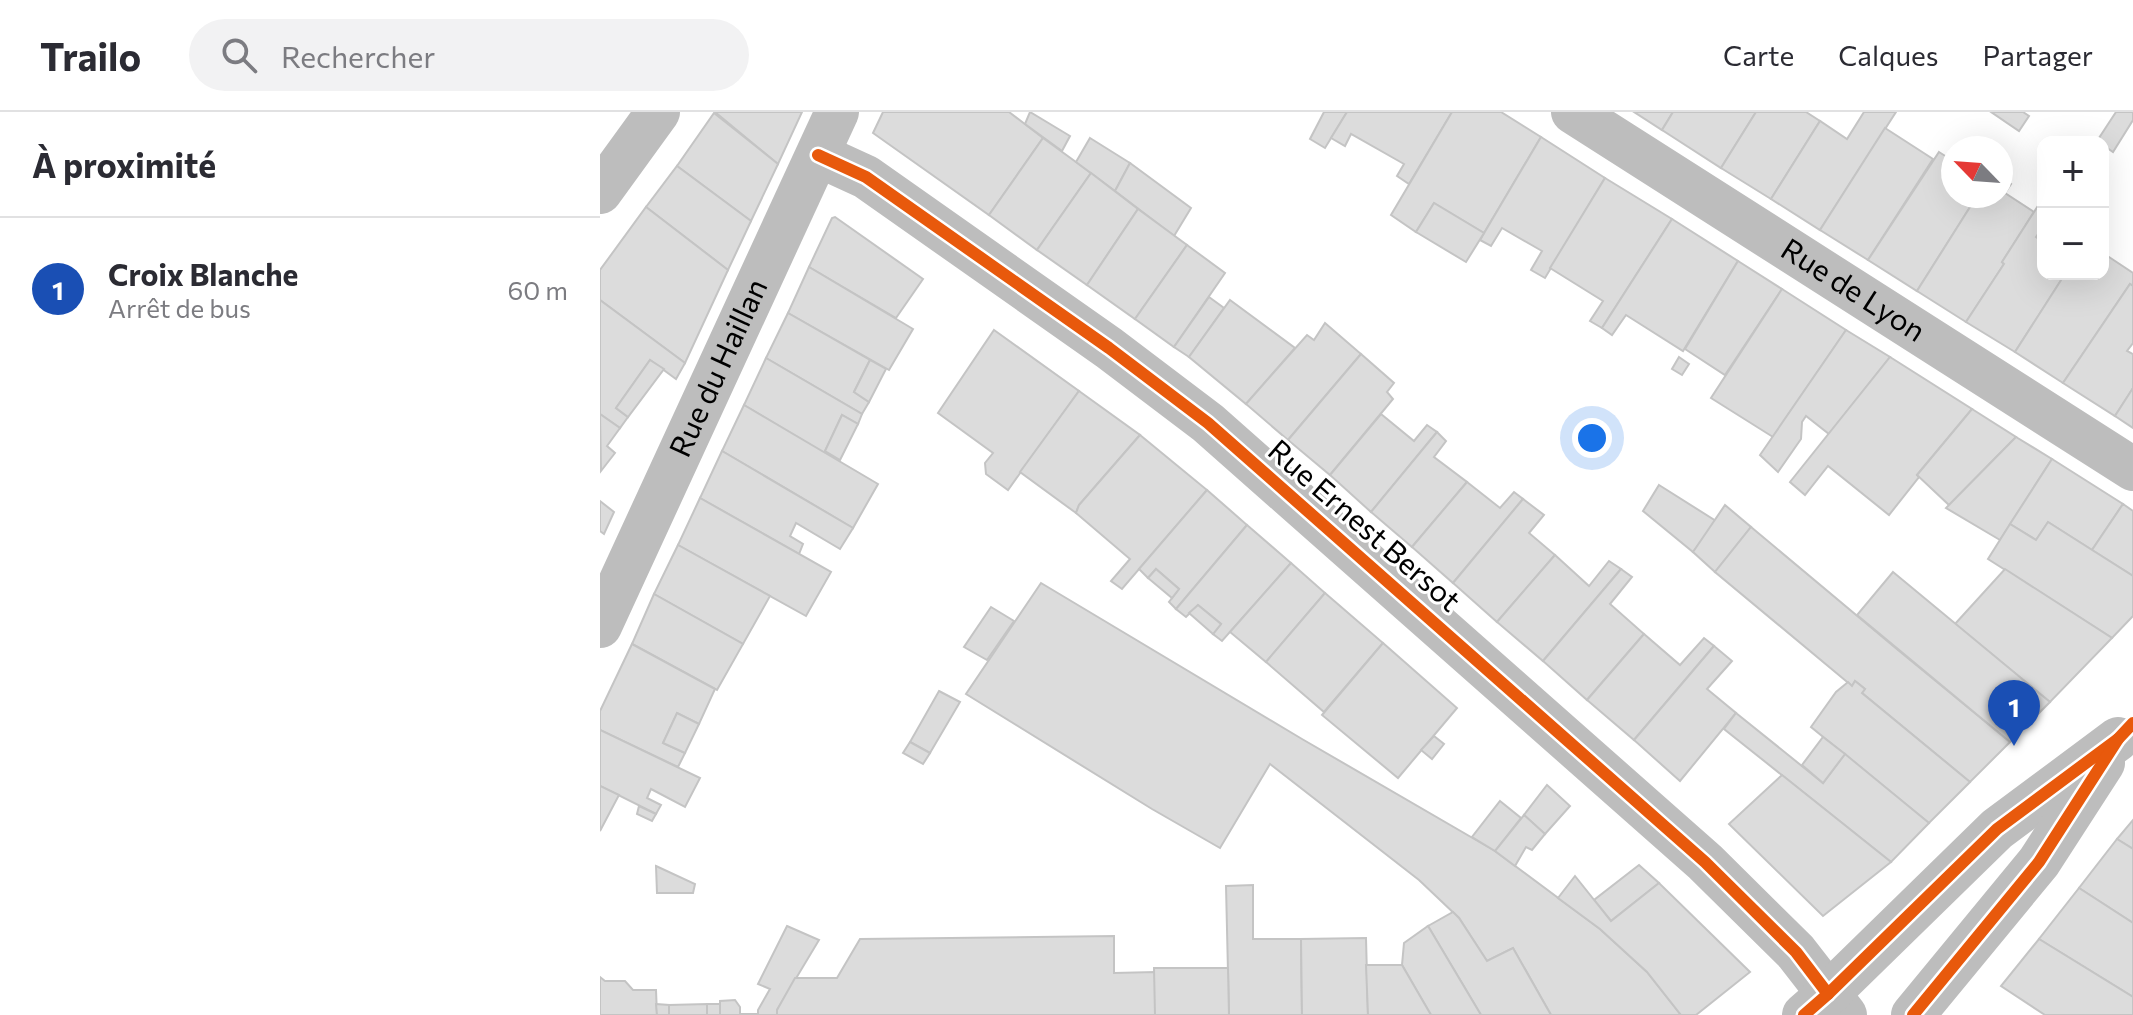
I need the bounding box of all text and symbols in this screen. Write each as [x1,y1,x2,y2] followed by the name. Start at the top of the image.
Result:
[189,19,749,91] search box
[40,32,141,79] text: Trailo
[217,33,261,77] icon: search
[281,37,435,74] text: Rechercher
[1723,38,1794,72] text: Carte
[1838,38,1939,72] text: Calques
[1983,38,2093,72] text: Partager
[1941,136,2013,208] north arrow
[2037,136,2109,280] map controls
[2037,136,2109,208] button: +
[32,143,216,185] text: À proximité
[2037,208,2109,280] button: −
[1775,229,1933,348] street label: Rue de Lyon
[108,255,298,292] text: Croix Blanche
[660,272,774,462] street label: Rue du Haillan
[52,274,64,305] text: 1
[508,274,568,305] text: 60 m
[108,292,251,323] text: Arrêt de bus
[1572,418,1612,458] your location
[1262,430,1469,618] street label: Rue Ernest Bersot
[1988,680,2040,746] pin: 1

